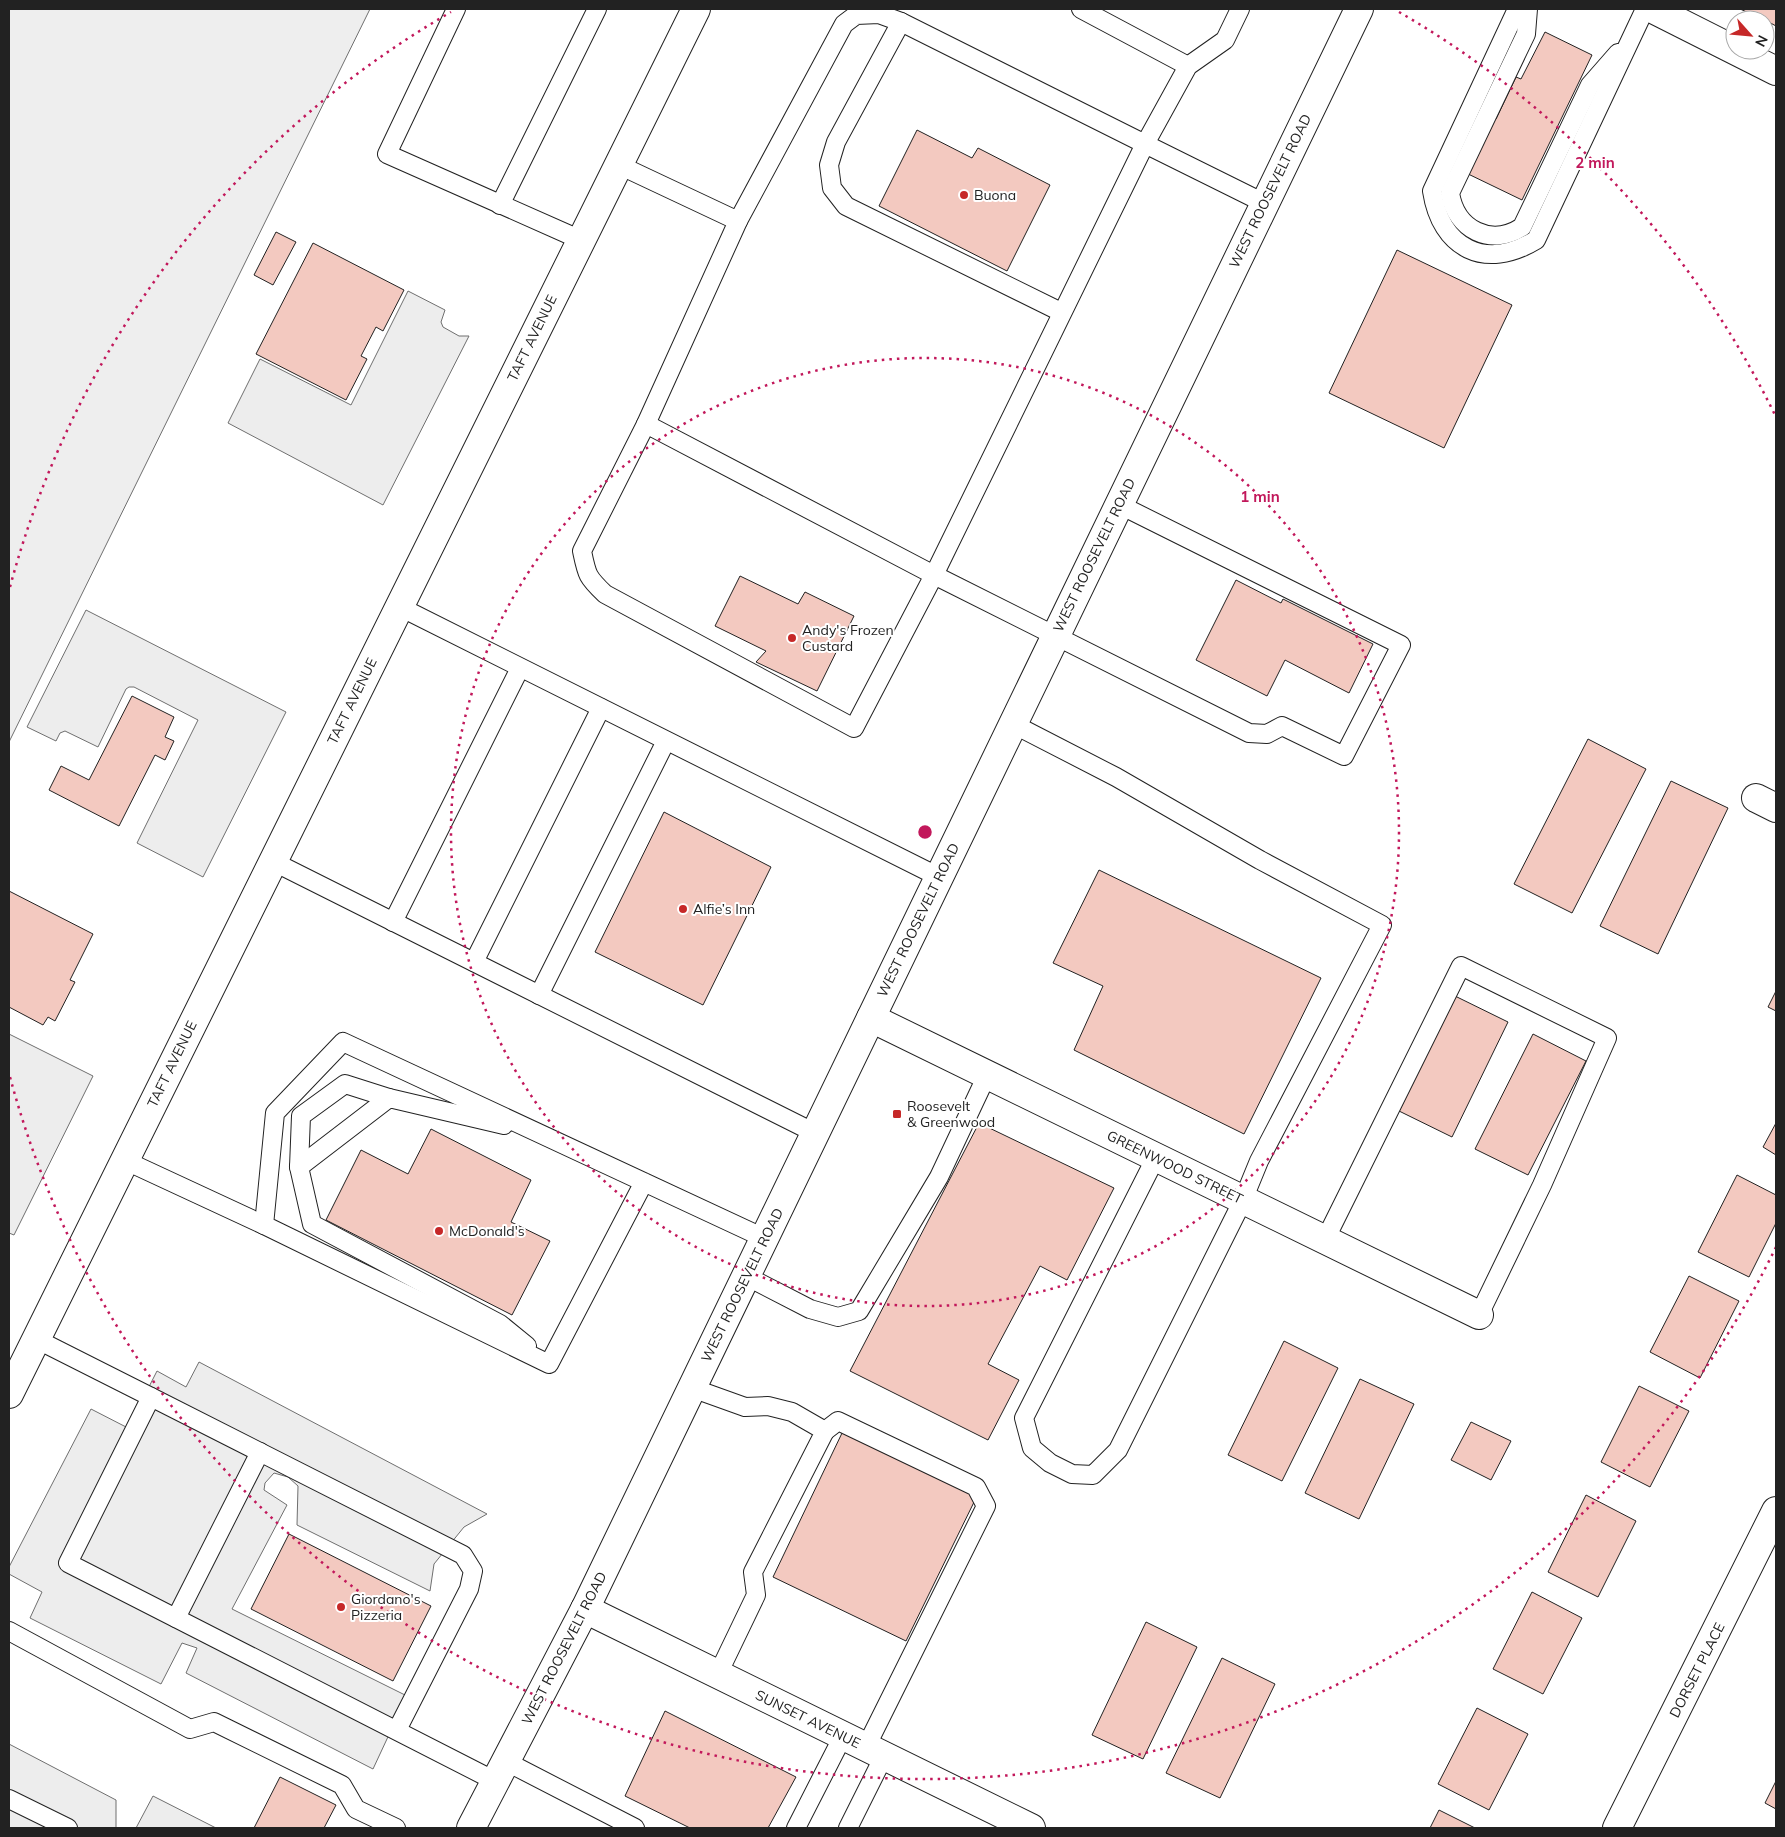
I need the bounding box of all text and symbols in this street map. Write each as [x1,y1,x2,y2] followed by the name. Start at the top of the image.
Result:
[1725,10,1775,60] north arrow
[1751,32,1772,50] text: N
[1225,111,1315,271] street label: WEST ROOSEVELT ROAD
[1575,153,1615,172] text: 2 min
[974,186,1016,204] place label: Buona
[958,189,970,201] marker: Buona
[503,292,561,384] street label: TAFT AVENUE
[1049,475,1139,635] street label: WEST ROOSEVELT ROAD
[1240,487,1280,506] text: 1 min
[802,621,894,655] place label: Andy's Frozen Custard
[786,632,798,644] marker: Andy's Frozen Custard
[323,655,381,747] street label: TAFT AVENUE
[916,823,934,841] centre of rings
[873,840,963,1000] street label: WEST ROOSEVELT ROAD
[693,900,755,918] place label: Alfie’s Inn
[677,903,689,915] marker: Alfie’s Inn
[143,1018,201,1110] street label: TAFT AVENUE
[907,1097,995,1131] place label: Roosevelt & Greenwood
[891,1108,903,1120] marker: Roosevelt & Greenwood
[1104,1126,1247,1208] street label: GREENWOOD STREET
[697,1205,787,1365] street label: WEST ROOSEVELT ROAD
[449,1222,525,1240] place label: McDonald's
[433,1225,445,1237] marker: McDonald's
[518,1568,610,1728] street label: WEST ROOSEVELT ROAD
[351,1590,421,1624] place label: Giordano's Pizzeria
[335,1601,347,1613] marker: Giordano's Pizzeria
[1665,1619,1729,1721] street label: DORSET PLACE
[752,1686,864,1752] street label: SUNSET AVENUE

